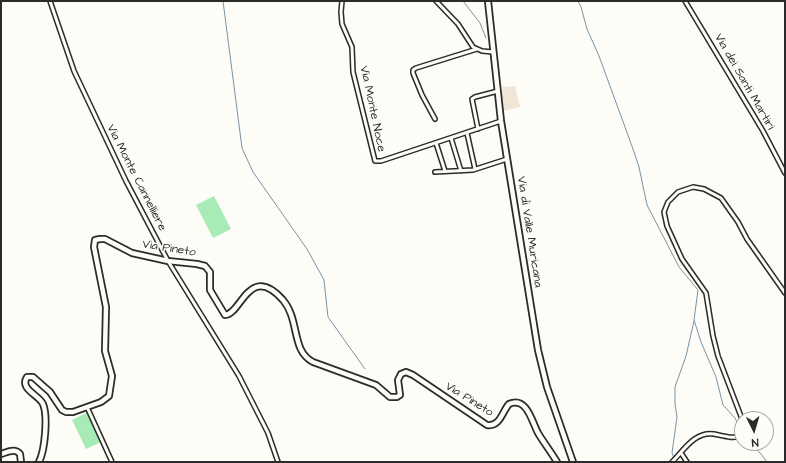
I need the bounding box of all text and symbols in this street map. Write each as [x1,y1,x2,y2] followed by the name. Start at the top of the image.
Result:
[711,31,777,133] street label: Via dei Santi Martiri
[356,65,388,153] street label: Via Monte Noce
[103,122,169,234] street label: Via Monte Cannelliere
[513,176,545,288] street label: Via di Valle Muricana
[141,238,197,260] street label: Via Pineto
[442,380,496,420] street label: Via Pineto
[734,411,774,451] north arrow
[751,435,759,450] text: N

